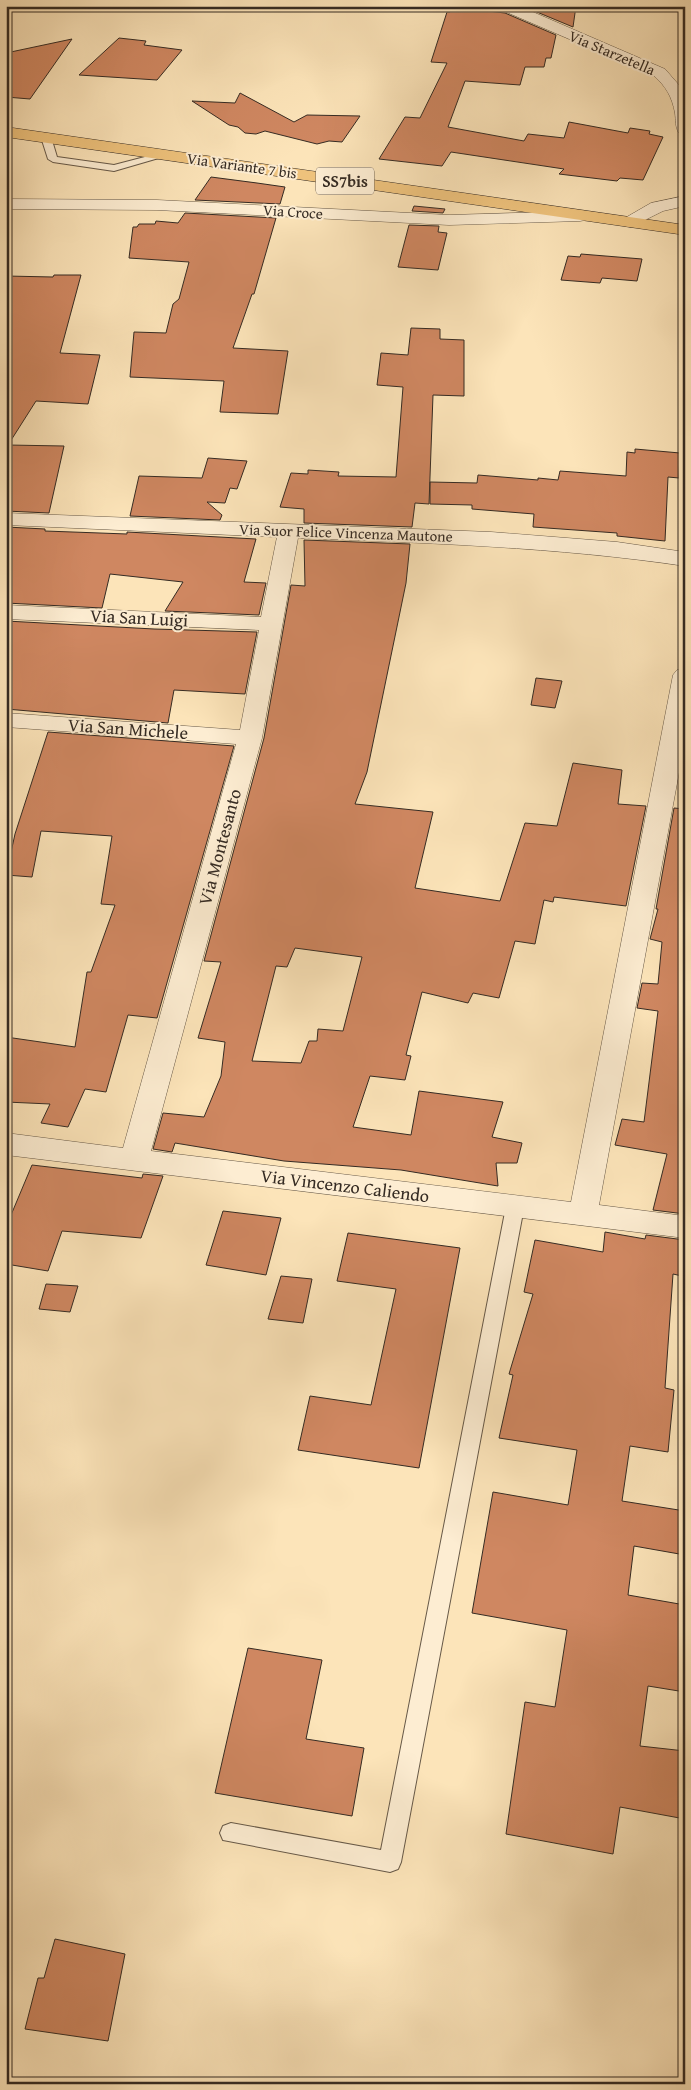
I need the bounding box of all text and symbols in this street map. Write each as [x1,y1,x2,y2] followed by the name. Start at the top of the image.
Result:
[566,25,659,80] street label: Via Starzetella
[186,147,298,184] street label: Via Variante 7 bis
[316,168,374,195] road number: SS7bis
[262,199,324,224] street label: Via Croce
[239,518,453,547] street label: Via Suor Felice Vincenza Mautone
[89,601,189,634] street label: Via San Luigi
[67,711,189,746] street label: Via San Michele
[191,786,248,908] street label: Via Montesanto
[259,1162,431,1209] street label: Via Vincenzo Caliendo

